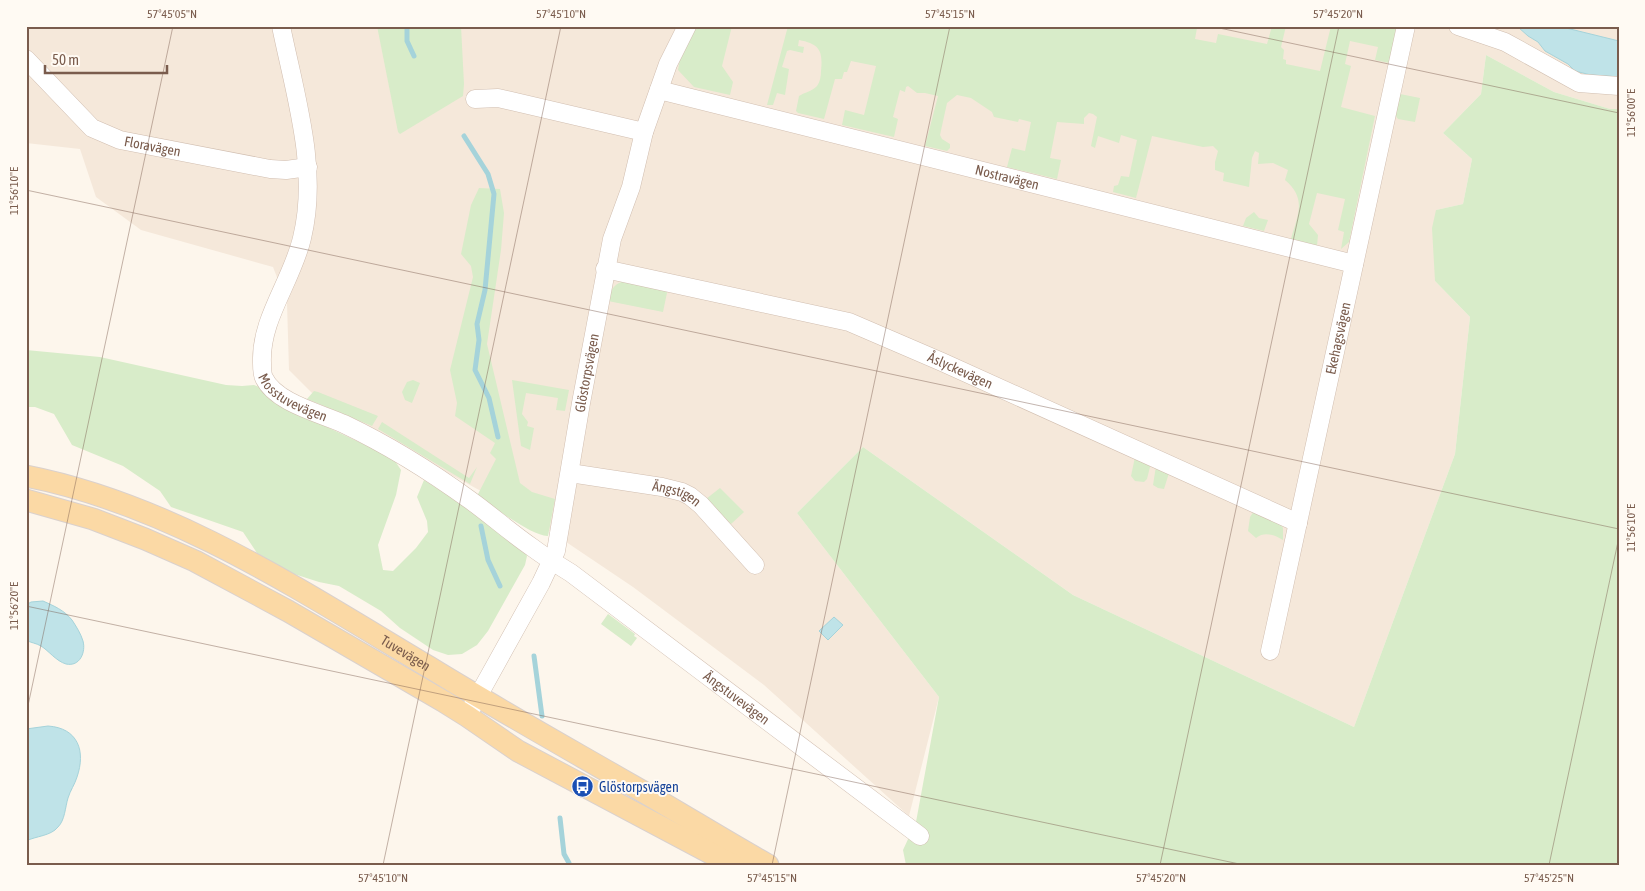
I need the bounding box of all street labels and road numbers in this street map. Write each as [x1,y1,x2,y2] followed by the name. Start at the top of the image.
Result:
[123,133,182,160] street label: Floravägen
[974,161,1041,193] street label: Nostravägen
[1322,301,1354,376] street label: Ekehagsvägen
[572,332,602,413] street label: Glöstorpsvägen
[925,348,995,392] street label: Åslyckevägen
[255,371,329,425] street label: Mosstuvevägen
[651,478,704,510] street label: Ängstigen
[378,632,433,674] street label: Tuvevägen
[701,668,773,728] street label: Ängstuvevägen

